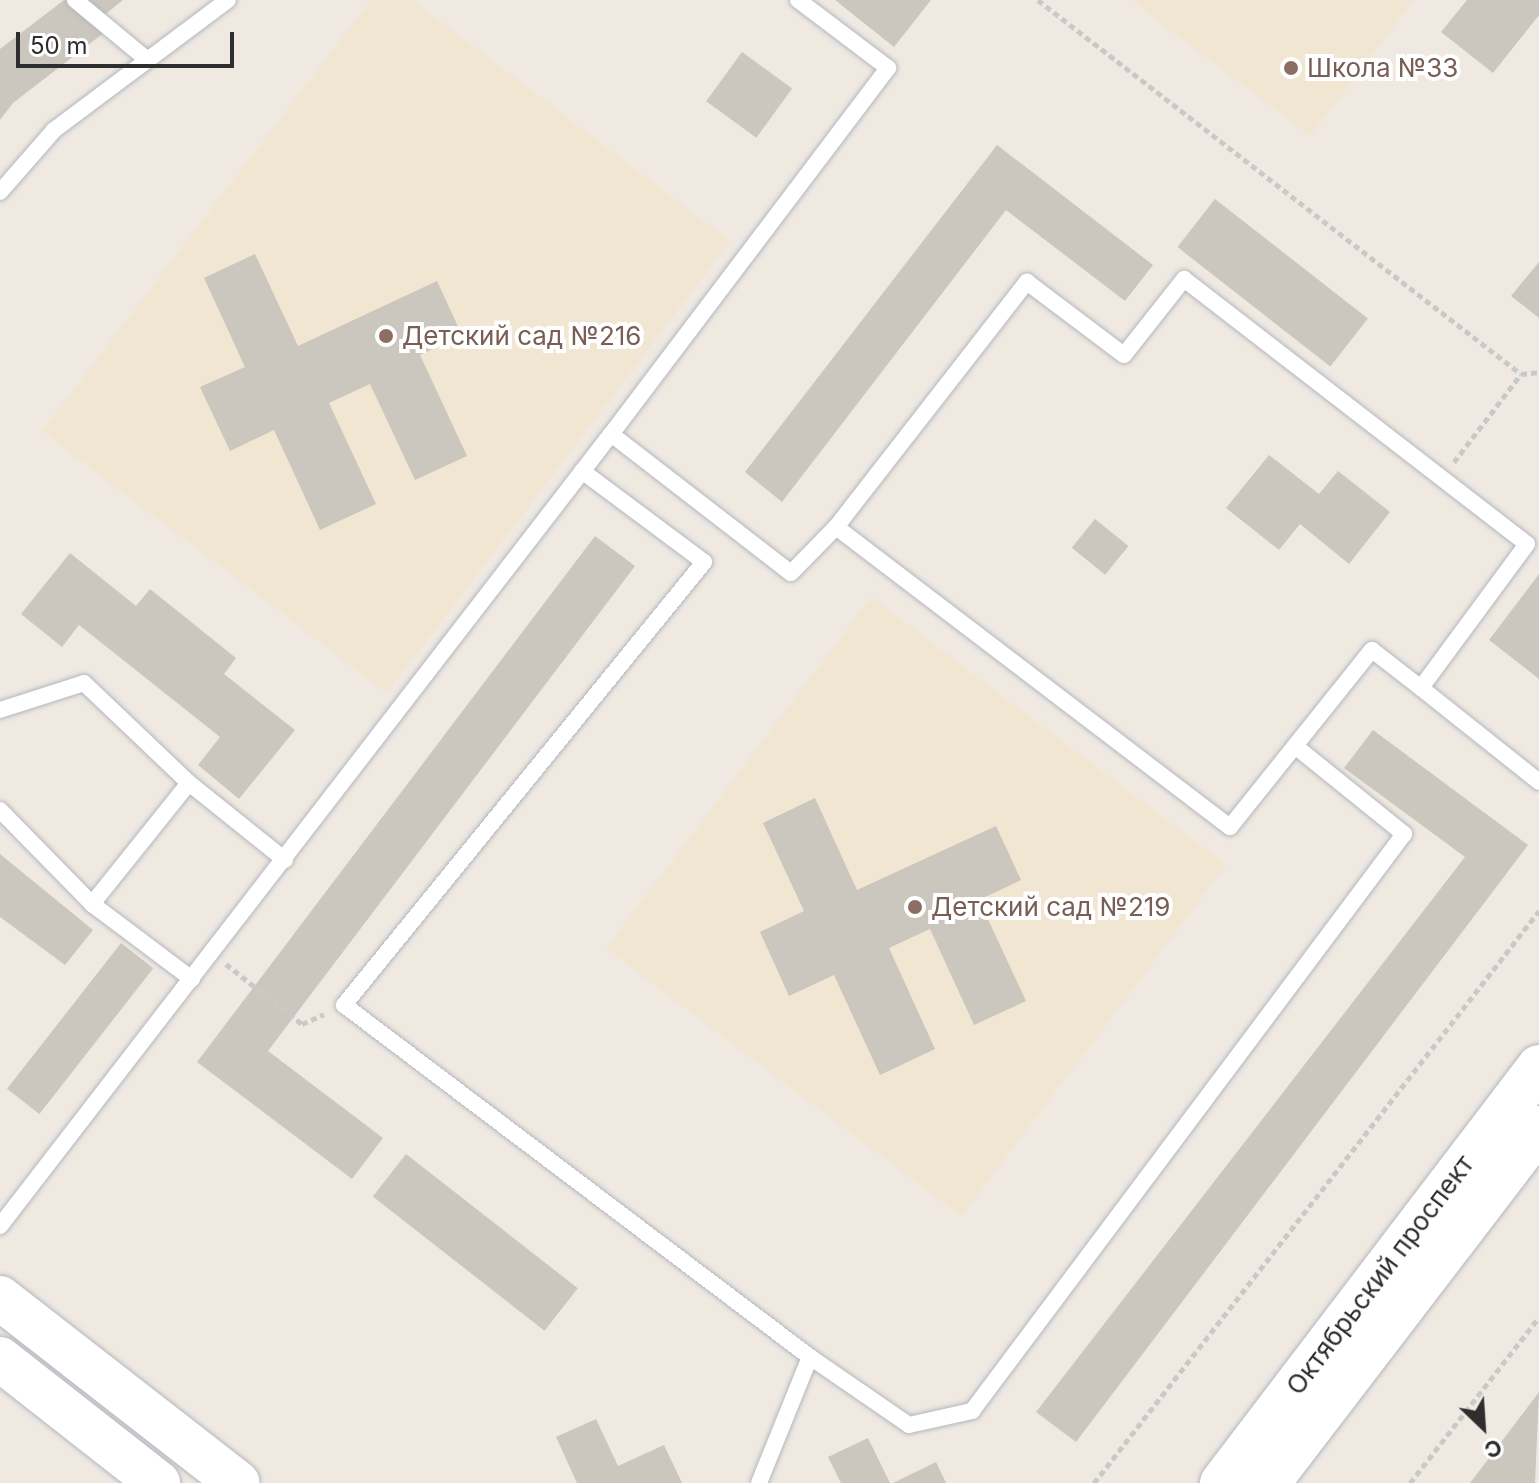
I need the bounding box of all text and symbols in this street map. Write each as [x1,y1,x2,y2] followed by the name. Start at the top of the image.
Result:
[20,16,238,66] scale bar
[30,31,88,60] text: 50 m
[1307,52,1458,84] place label: Школа №33
[1282,59,1300,77] marker: Школа №33
[402,320,641,352] place label: Детский сад №216
[377,327,395,345] marker: Детский сад №216
[931,891,1170,923] place label: Детский сад №219
[906,898,924,916] marker: Детский сад №219
[1280,1149,1480,1401] street label: Октябрьский проспект
[1443,1387,1523,1467] north arrow
[1480,1434,1506,1464] text: С

